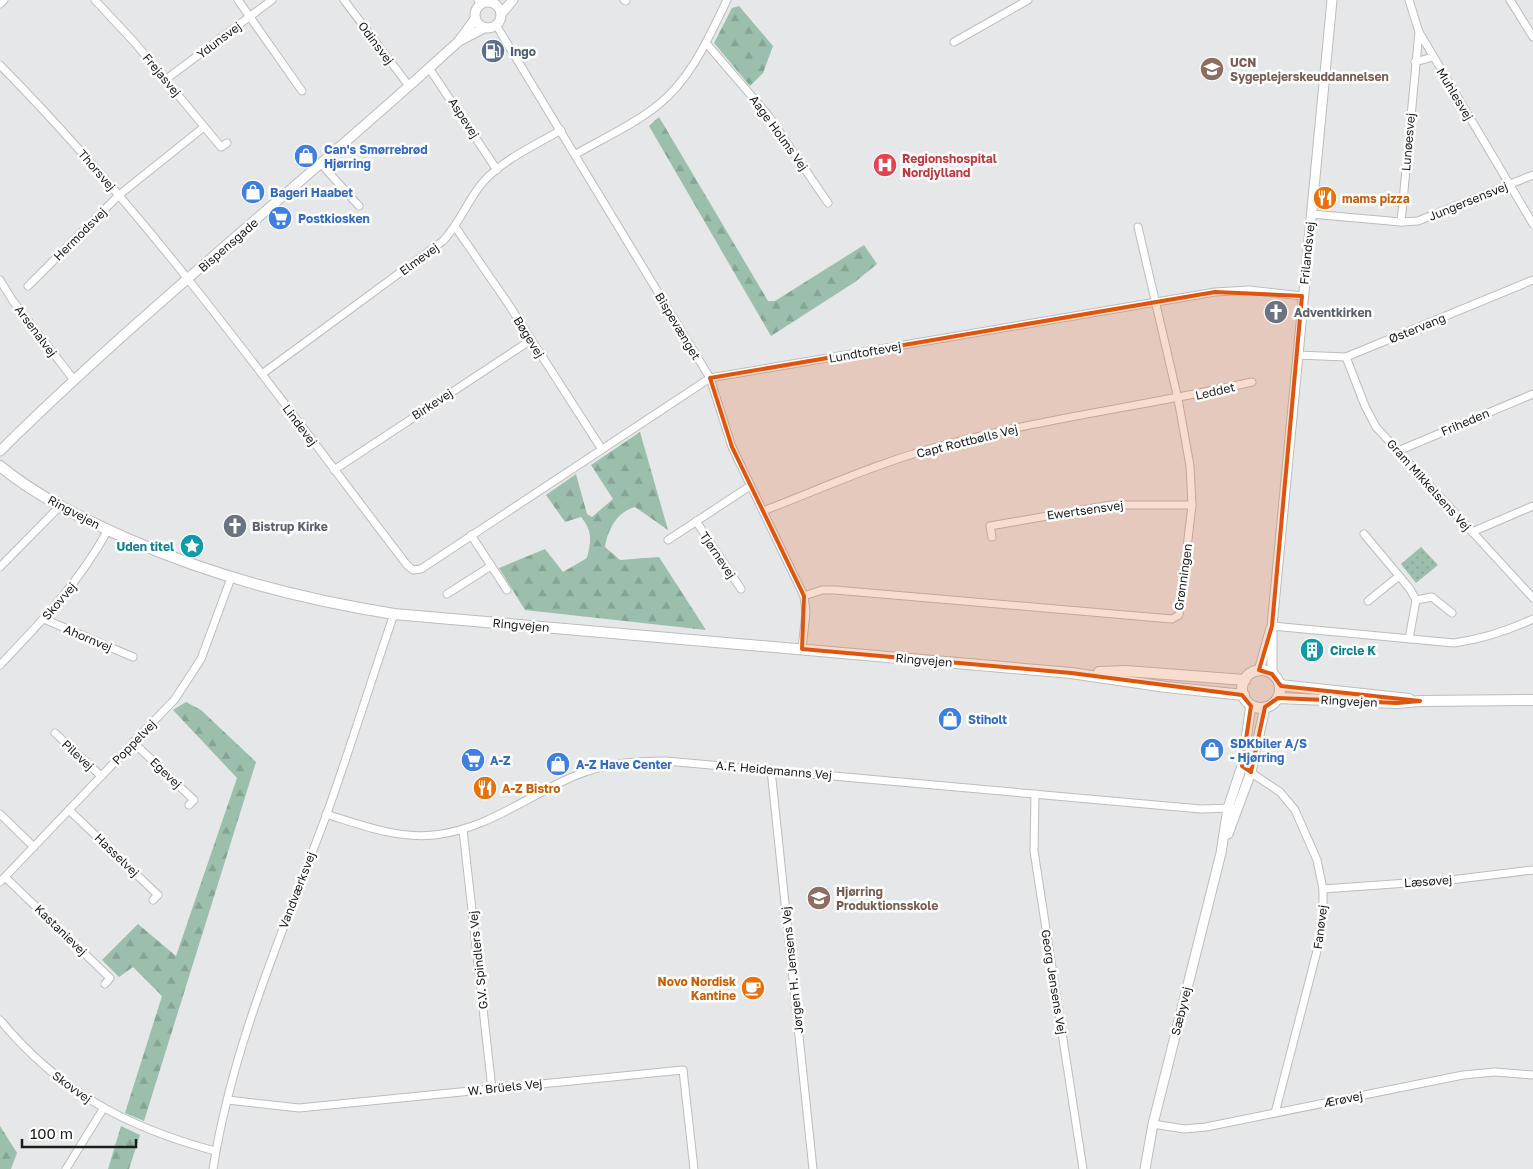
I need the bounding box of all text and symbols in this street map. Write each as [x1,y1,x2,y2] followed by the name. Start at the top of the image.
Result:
[194,18,244,62] street label: Ydunsvej
[355,19,397,67] street label: Odinsvej
[480,38,506,64] fuel station icon: Ingo
[510,44,536,59] place label: Ingo
[140,50,184,100] street label: Frejasvej
[1230,55,1389,84] place label: UCN Sygeplejerskeuddannelsen
[1199,56,1225,82] school or university icon: UCN Sygeplejerskeuddannelsen
[1433,65,1477,123] street label: Muhlesvej
[747,92,811,174] street label: Aage Holms Vej
[445,95,483,141] street label: Aspevej
[1398,112,1418,172] street label: Lunøesvej
[324,142,428,171] place label: Can's Smørrebrød Hjørring
[293,143,319,169] shop icon: Can's Smørrebrød Hjørring
[75,146,119,194] street label: Thorsvej
[902,151,997,180] place label: Regionshospital Nordjylland
[872,152,898,178] hospital icon: Regionshospital Nordjylland
[1426,178,1510,224] street label: Jungersensvej
[240,179,266,205] shop icon: Bageri Haabet
[270,185,353,200] place label: Bageri Haabet
[1312,185,1338,211] restaurant icon: mams pizza
[1342,191,1410,206] place label: mams pizza
[50,204,110,264] street label: Hermodsvej
[267,205,293,231] supermarket icon: Postkiosken
[298,211,370,226] place label: Postkiosken
[195,215,261,275] street label: Bispensgade
[1296,221,1318,285] street label: Frilandsvej
[396,240,442,278] street label: Elmevej
[652,290,704,363] street label: Bispevænget
[1263,299,1289,325] church icon: Adventkirken
[12,302,60,360] street label: Arsenalvej
[1294,305,1372,320] place label: Adventkirken
[1386,310,1448,346] street label: Østervang
[510,314,548,360] street label: Bøgevej
[828,338,902,366] street label: Lundtoftevej
[1194,379,1236,403] street label: Leddet
[409,385,455,423] street label: Birkevej
[280,401,320,449] street label: Lindevej
[1439,405,1491,439] street label: Friheden
[915,421,1019,461] street label: Capt Rottbølls Vej
[1384,436,1474,534] street label: Gram Mikkelsens Vej
[45,492,103,532] street label: Ringvejen
[1046,497,1124,523] street label: Ewertsensvej
[222,513,248,539] church icon: Bistrup Kirke
[252,519,328,534] place label: Bistrup Kirke
[697,529,739,581] street label: Tjørnevej
[179,533,205,559] place icon: Uden titel
[117,539,174,554] place label: Uden titel
[1171,543,1195,611] street label: Grønningen
[39,579,79,623] street label: Skovvej
[492,615,550,635] street label: Ringvejen
[62,621,114,655] street label: Ahornvej
[1299,637,1325,663] building icon: Circle K
[1330,643,1376,658] place label: Circle K
[895,650,953,670] street label: Ringvejen
[1320,692,1378,710] street label: Ringvejen
[937,706,963,732] shop icon: Stiholt
[968,712,1007,727] place label: Stiholt
[109,716,159,768] street label: Poppelvej
[59,736,97,774] street label: Pilevej
[1230,736,1307,765] place label: SDKbiler A/S - Hjørring
[1199,737,1225,763] shop icon: SDKbiler A/S - Hjørring
[460,747,486,773] supermarket icon: A-Z
[545,751,571,777] shop icon: A-Z Have Center
[490,753,511,768] place label: A-Z
[147,754,185,792] street label: Egevej
[576,757,672,772] place label: A-Z Have Center
[715,757,833,783] street label: A.F. Heidemanns Vej
[472,775,498,801] restaurant icon: A-Z Bistro
[502,781,561,796] place label: A-Z Bistro
[92,830,142,880] street label: Hasselvej
[275,850,319,930] street label: Vandværksvej
[1403,872,1453,890] street label: Læsøvej
[836,884,938,913] place label: Hjørring Produktionsskole
[806,885,832,911] school or university icon: Hjørring Produktionsskole
[32,901,90,959] street label: Kastanievej
[1310,904,1330,950] street label: Fanøvej
[778,906,806,1034] street label: Jørgen H. Jensens Vej
[465,910,491,1010] street label: G.V. Spindlers Vej
[1038,928,1070,1036] street label: Georg Jensens Vej
[658,974,736,1003] place label: Novo Nordisk Kantine
[740,975,766,1001] cafe icon: Novo Nordisk Kantine
[1168,985,1194,1037] street label: Sæbyvej
[49,1068,95,1106] street label: Skovvej
[467,1076,543,1098] street label: W. Brüels Vej
[1322,1088,1364,1110] street label: Ærøvej
[22,1116,136,1148] scale bar
[30,1124,73,1142] text: 100 m

